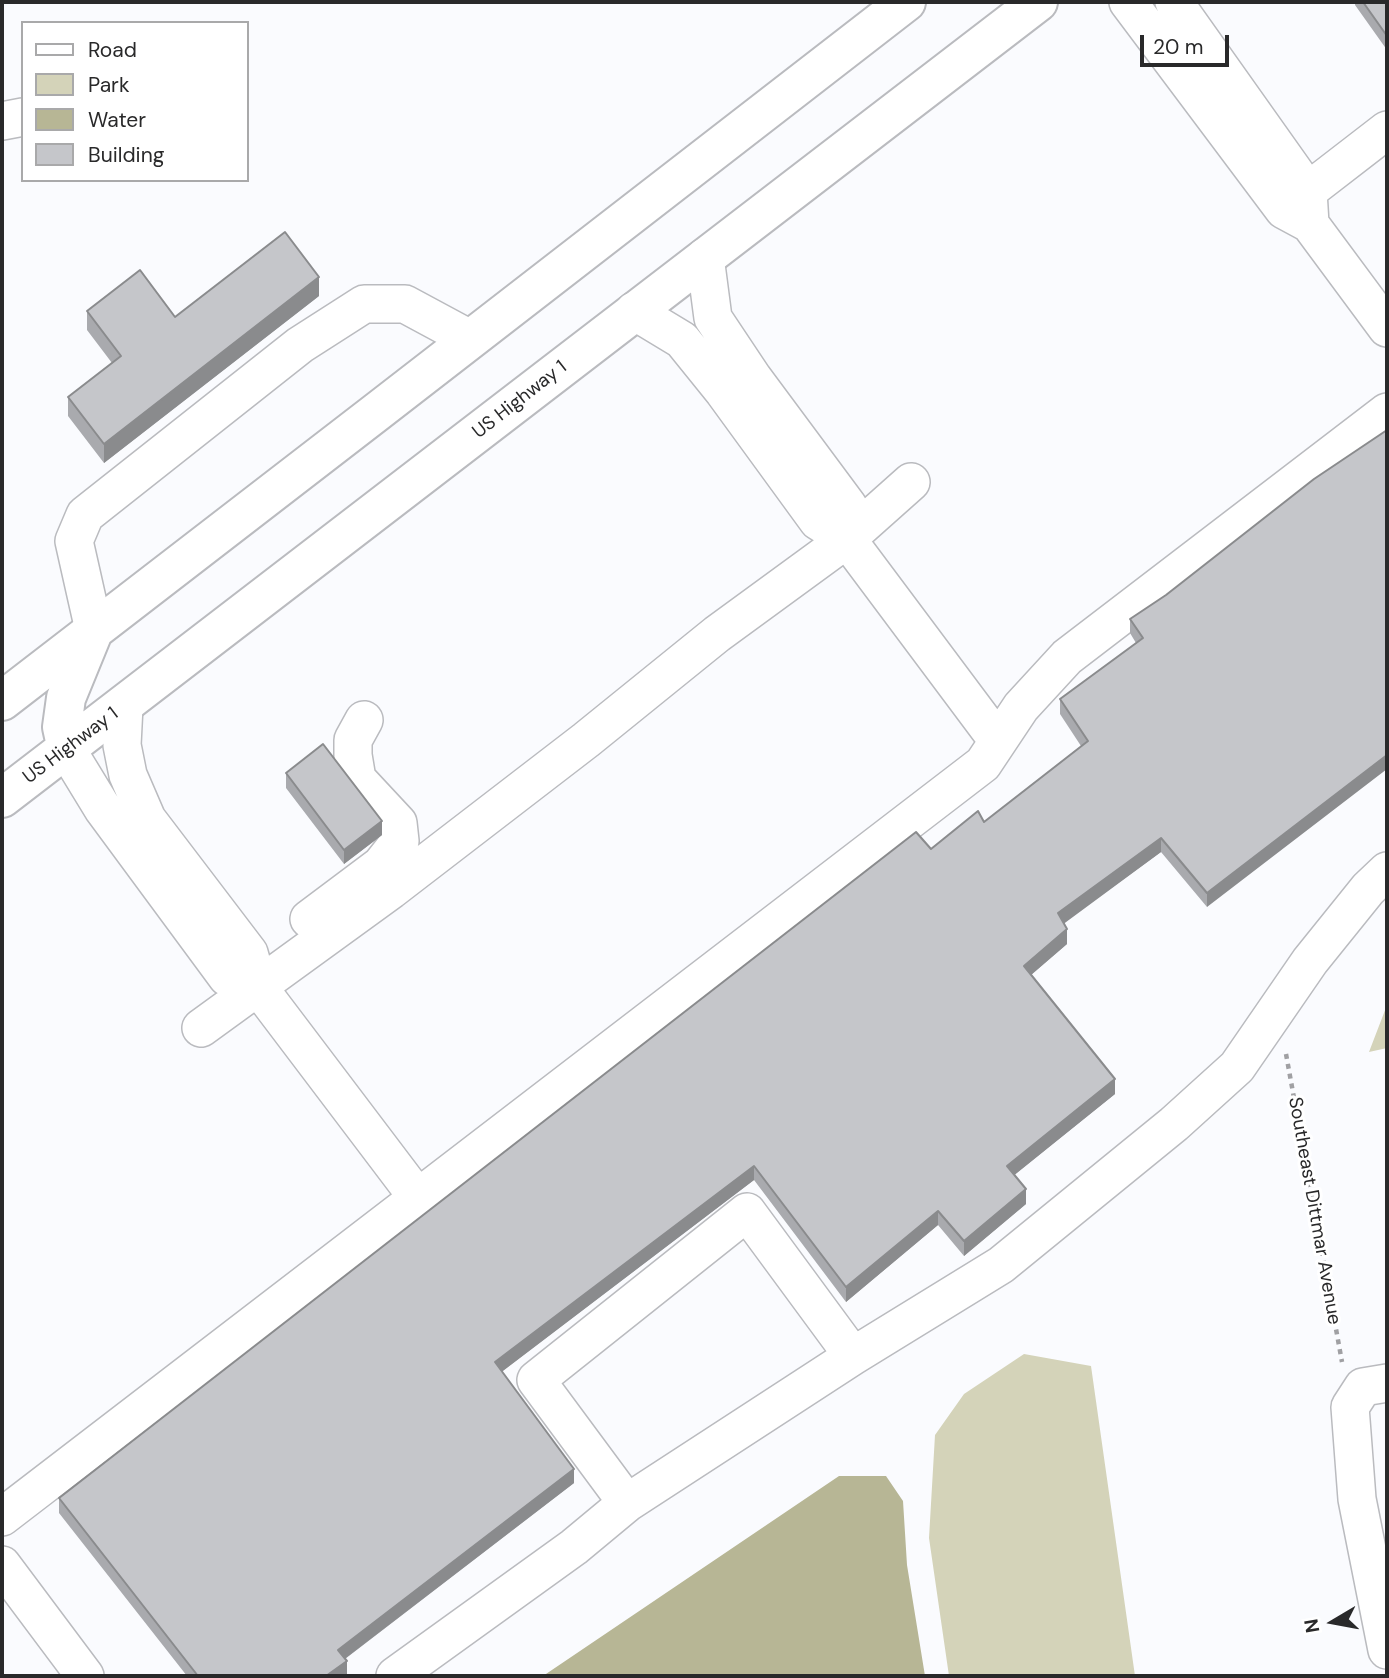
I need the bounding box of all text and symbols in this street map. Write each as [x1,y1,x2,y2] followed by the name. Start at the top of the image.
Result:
[21,21,248,182] legend
[1144,21,1233,65] scale bar
[1153,33,1204,61] text: 20 m
[88,36,137,64] text: Road
[88,71,129,99] text: Park
[88,106,146,134] text: Water
[88,141,164,169] text: Building
[468,356,572,444] street label: US Highway 1
[19,703,123,789] street label: US Highway 1
[1283,1095,1345,1327] street label: Southeast Dittmar Avenue
[1298,1587,1368,1657] north arrow
[1298,1617,1325,1635] text: N

